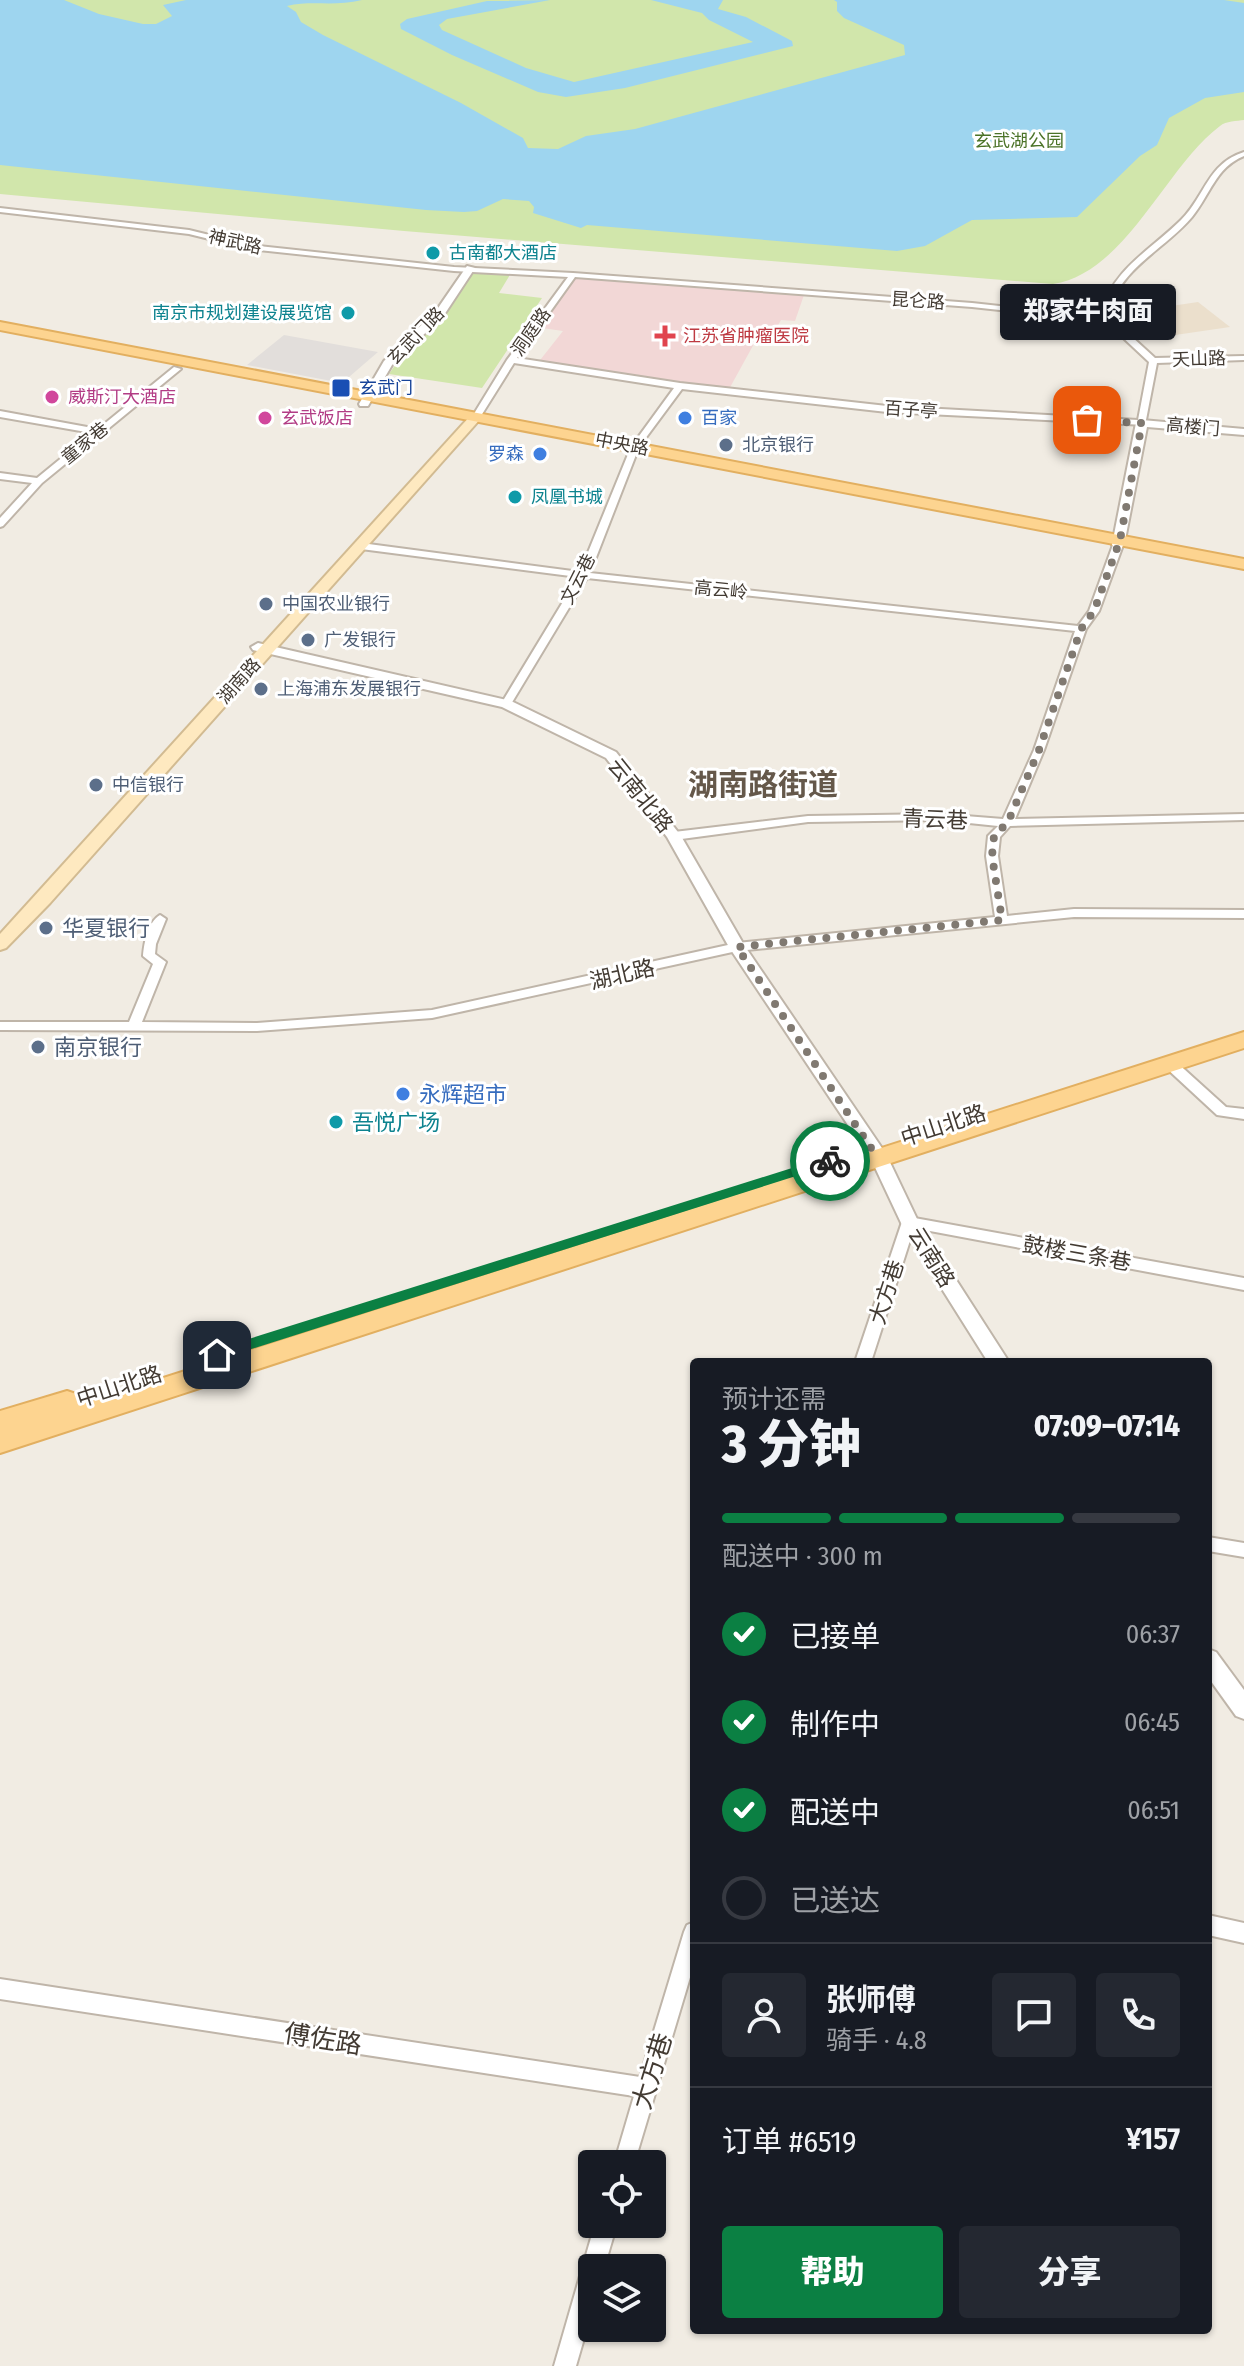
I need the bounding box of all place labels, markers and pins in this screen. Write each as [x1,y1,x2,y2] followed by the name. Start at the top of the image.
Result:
[449,242,557,264] place label: 古南都大酒店
[424,244,442,262] marker: 古南都大酒店
[999,284,1175,340] callout: 郑家牛肉面
[152,302,332,324] place label: 南京市规划建设展览馆
[339,304,357,322] marker: 南京市规划建设展览馆
[654,325,676,347] marker: 江苏省肿瘤医院
[683,325,809,347] place label: 江苏省肿瘤医院
[330,377,352,399] marker: 玄武门
[359,377,413,399] place label: 玄武门
[68,386,176,408] place label: 威斯汀大酒店
[1053,386,1121,454] pin
[43,388,61,406] marker: 威斯汀大酒店
[281,407,353,429] place label: 玄武饭店
[701,407,737,429] place label: 百家
[256,409,274,427] marker: 玄武饭店
[676,409,694,427] marker: 百家
[742,434,814,456] place label: 北京银行
[717,436,735,454] marker: 北京银行
[488,443,524,465] place label: 罗森
[531,445,549,463] marker: 罗森
[531,486,603,508] place label: 凤凰书城
[506,488,524,506] marker: 凤凰书城
[282,593,390,615] place label: 中国农业银行
[257,595,275,613] marker: 中国农业银行
[324,629,396,651] place label: 广发银行
[299,631,317,649] marker: 广发银行
[277,678,421,700] place label: 上海浦东发展银行
[252,680,270,698] marker: 上海浦东发展银行
[112,774,184,796] place label: 中信银行
[87,776,105,794] marker: 中信银行
[62,915,150,942] place label: 华夏银行
[37,919,55,937] marker: 华夏银行
[54,1034,142,1061] place label: 南京银行
[29,1038,47,1056] marker: 南京银行
[419,1081,507,1108] place label: 永辉超市
[394,1085,412,1103] marker: 永辉超市
[352,1109,440,1136] place label: 吾悦广场
[327,1113,345,1131] marker: 吾悦广场
[183,1321,251,1389] pin

